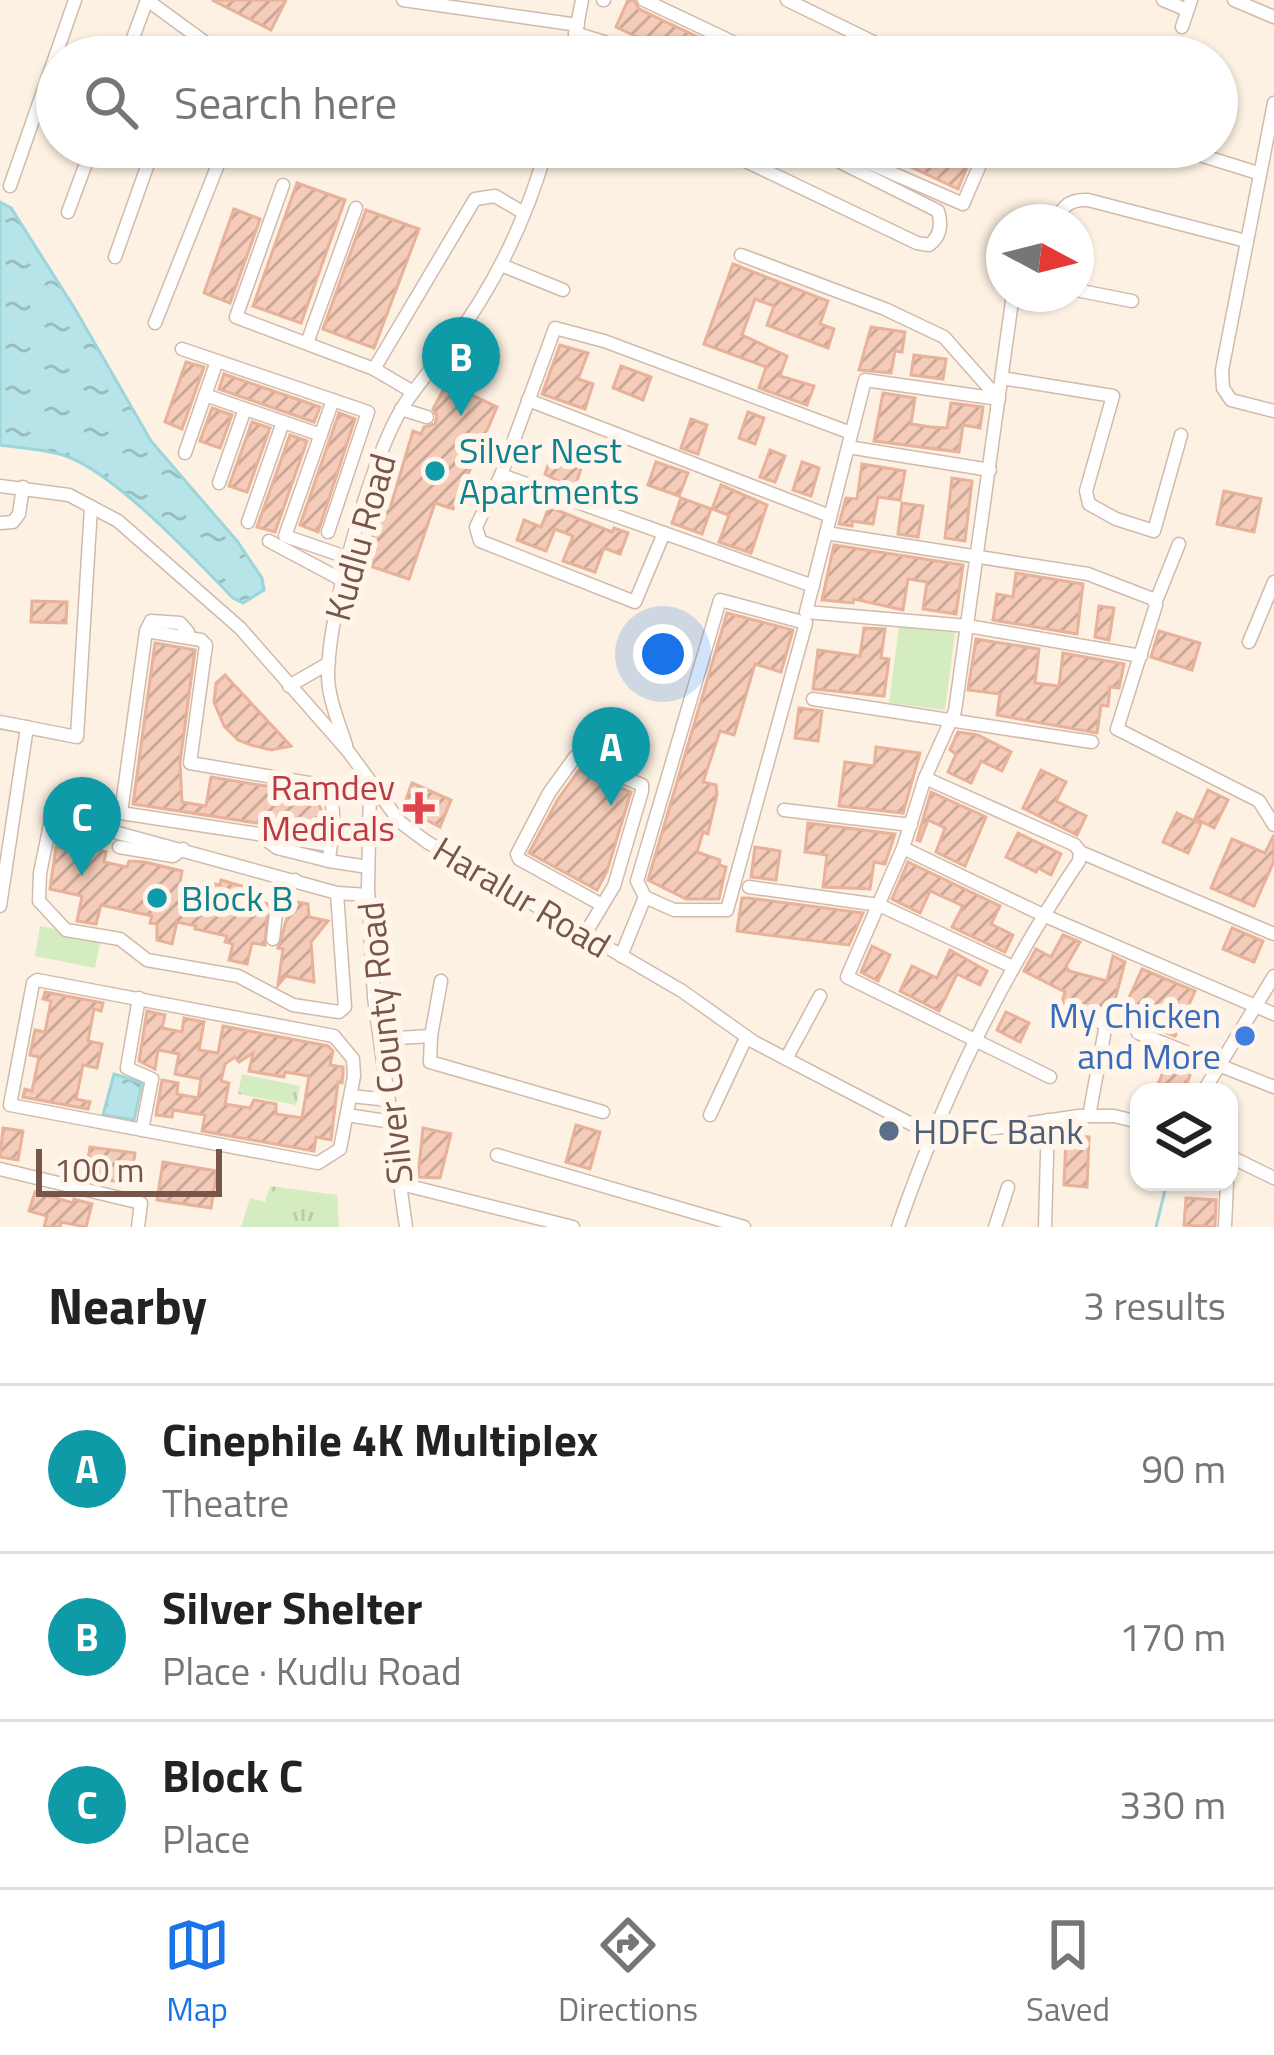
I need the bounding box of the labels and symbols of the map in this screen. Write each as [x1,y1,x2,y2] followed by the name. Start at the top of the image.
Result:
[986,204,1094,312] north arrow
[422,317,500,416] pin: B
[459,422,639,518] place label: Silver Nest Apartments
[309,447,410,627] street label: Kudlu Road
[422,458,448,484] marker: Silver Nest Apartments
[633,624,693,684] your location
[572,707,650,806] pin: A
[261,759,395,855] place label: Ramdev Medicals
[43,777,121,876] pin: C
[406,795,432,821] marker: Ramdev Medicals
[423,822,622,971] street label: Haralur Road
[181,870,294,925] place label: Block B
[144,885,170,911] marker: Block B
[342,899,427,1187] street label: Silver County Road
[1049,987,1221,1083] place label: My Chicken and More
[1232,1023,1258,1049] marker: My Chicken and More
[913,1103,1083,1158] place label: HDFC Bank
[876,1118,902,1144] marker: HDFC Bank
[36,1143,222,1196] scale bar

